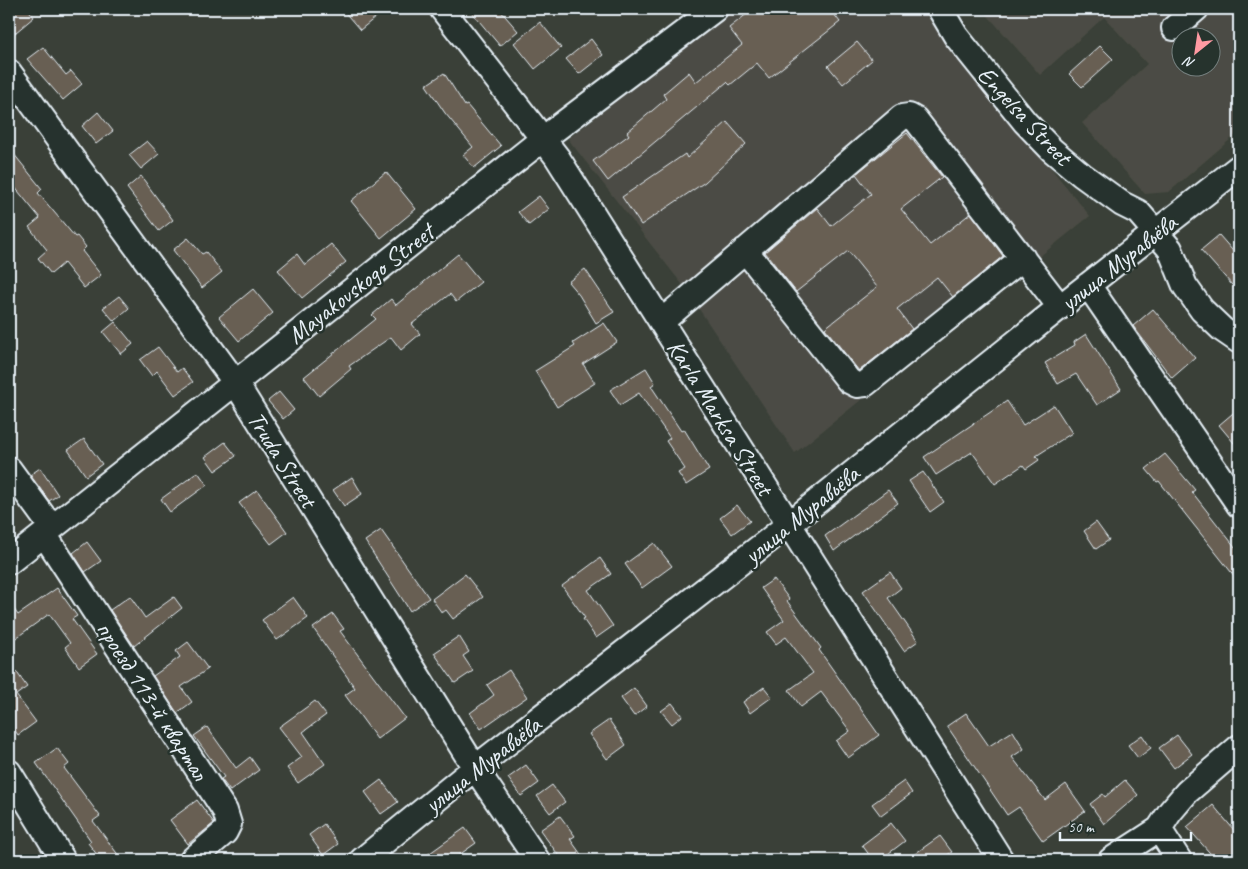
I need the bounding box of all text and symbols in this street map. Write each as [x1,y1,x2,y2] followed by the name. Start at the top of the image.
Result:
[1170,28,1220,78] north arrow
[1180,52,1198,72] text: N
[970,59,1080,174] street label: Engelsa Street
[1052,206,1185,320] street label: улица Муравьёва
[281,214,443,351] street label: Mayakovskogo Street
[660,334,782,504] street label: Karla Marksa Street
[240,405,326,516] street label: Truda Street
[736,457,868,573] street label: улица Муравьёва
[89,615,216,787] street label: проезд 113-й квартал
[416,708,549,822] street label: улица Муравьёва
[1060,809,1192,841] scale bar
[1068,818,1095,837] text: 50 m

